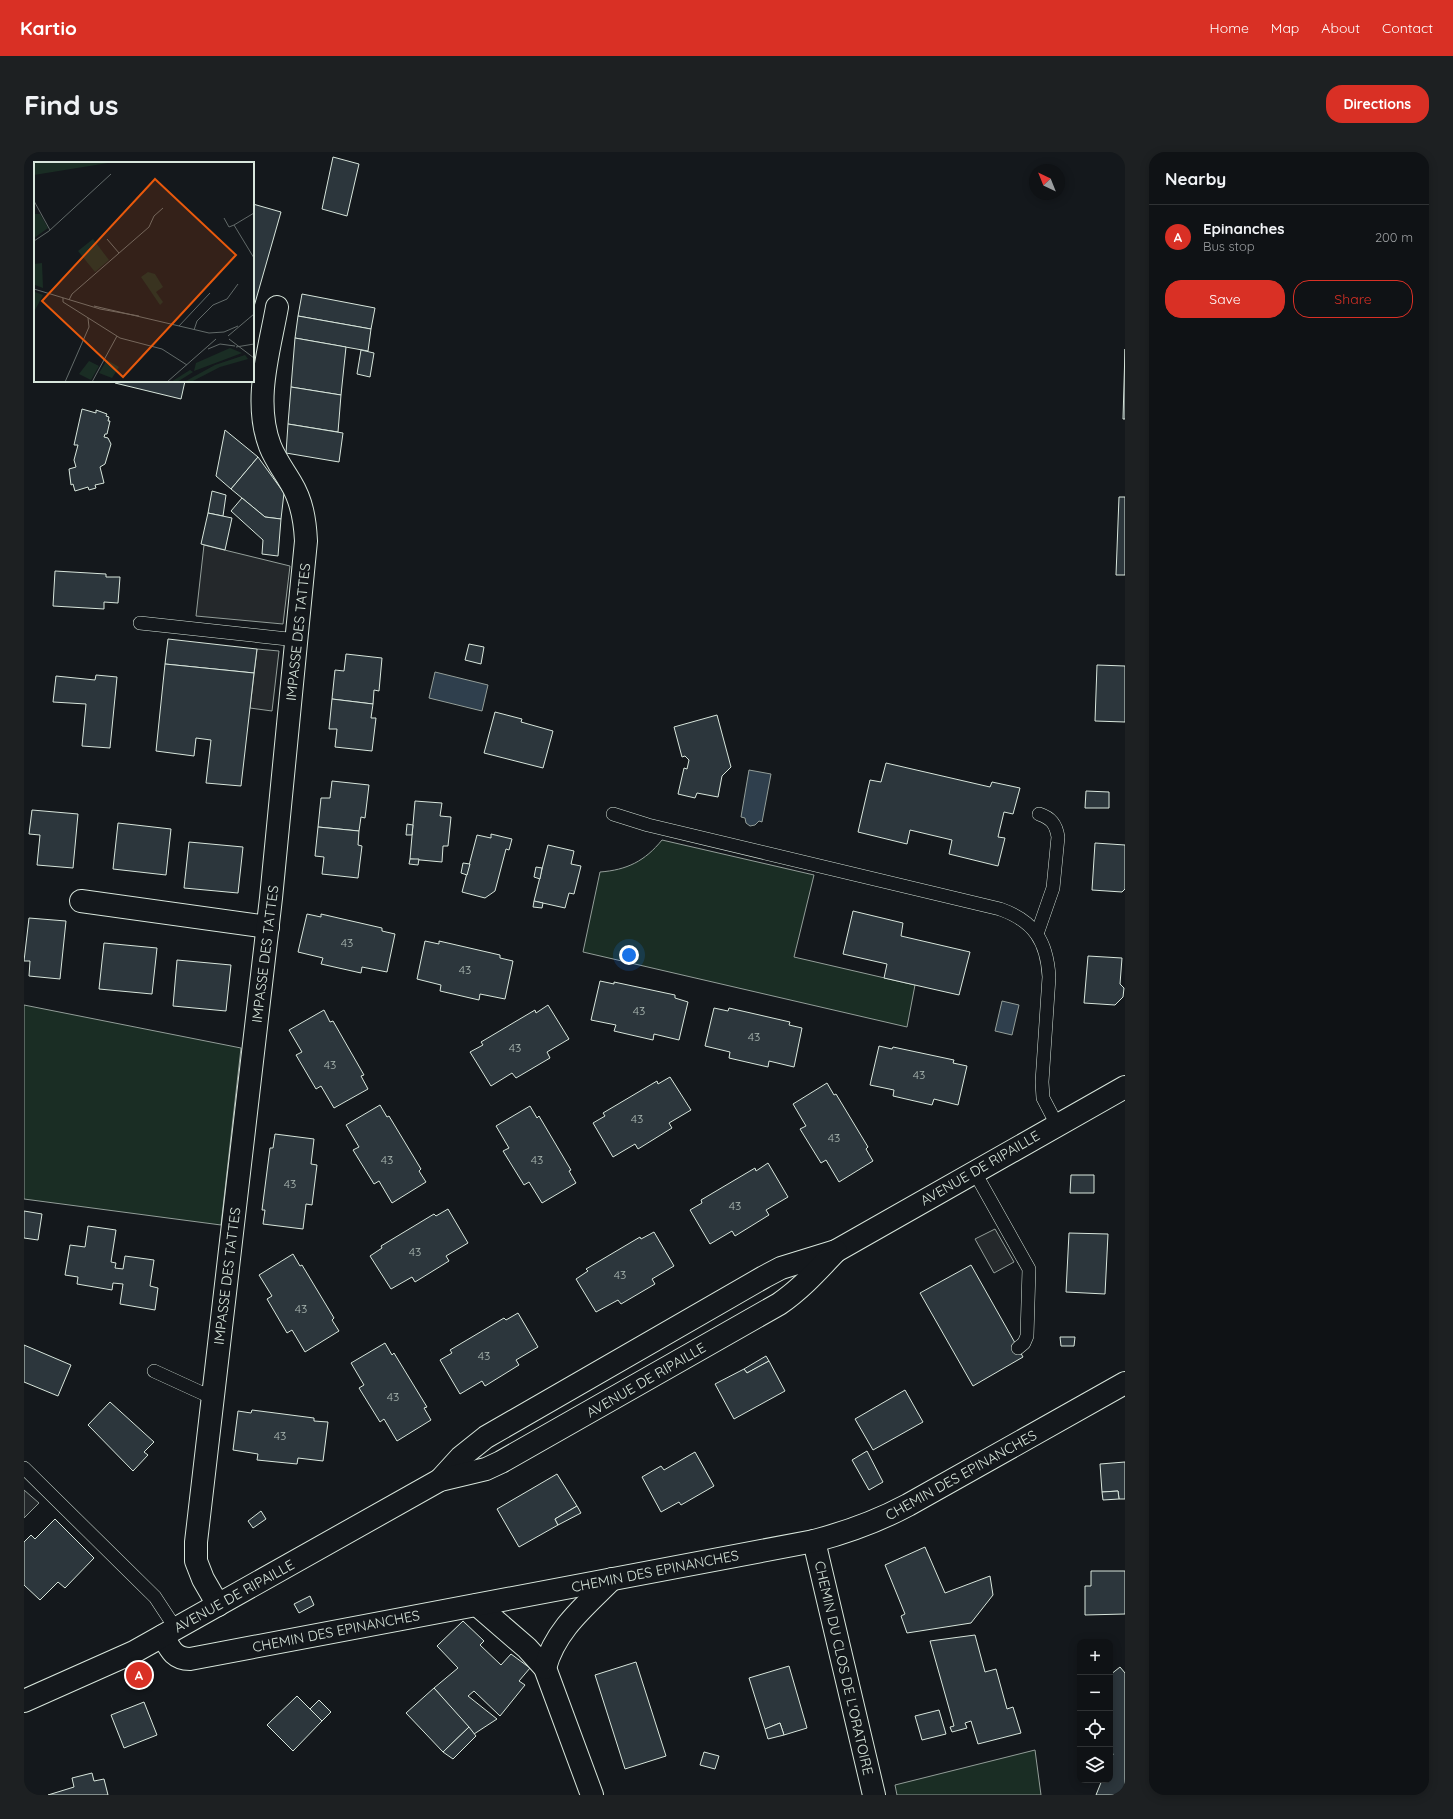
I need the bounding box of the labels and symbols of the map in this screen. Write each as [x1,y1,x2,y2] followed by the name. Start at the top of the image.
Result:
[34,162,254,382] inset map
[1029,164,1065,200] north arrow
[282,562,314,702] street label: IMPASSE DES TATTES
[248,884,282,1024] street label: IMPASSE DES TATTES
[341,935,353,950] house number: 43
[619,945,639,965] your location
[459,962,471,977] house number: 43
[633,1003,645,1018] house number: 43
[748,1029,760,1044] house number: 43
[509,1040,521,1055] house number: 43
[324,1057,336,1072] house number: 43
[913,1067,925,1082] house number: 43
[631,1111,643,1126] house number: 43
[917,1126,1043,1210] street label: AVENUE DE RIPAILLE
[828,1130,840,1145] house number: 43
[381,1152,393,1167] house number: 43
[531,1152,543,1167] house number: 43
[284,1176,296,1191] house number: 43
[729,1198,741,1213] house number: 43
[210,1206,244,1346] street label: IMPASSE DES TATTES
[409,1244,421,1259] house number: 43
[614,1267,626,1282] house number: 43
[295,1301,307,1316] house number: 43
[583,1338,709,1422] street label: AVENUE DE RIPAILLE
[478,1348,490,1363] house number: 43
[387,1389,399,1404] house number: 43
[882,1426,1040,1524] street label: CHEMIN DES EPINANCHES
[274,1428,286,1443] house number: 43
[570,1546,740,1596] street label: CHEMIN DES EPINANCHES
[171,1555,297,1637] street label: AVENUE DE RIPAILLE
[811,1559,877,1777] street label: CHEMIN DU CLOS DE L'ORATOIRE
[251,1606,421,1656] street label: CHEMIN DES EPINANCHES
[126,1660,152,1690] pin: A

